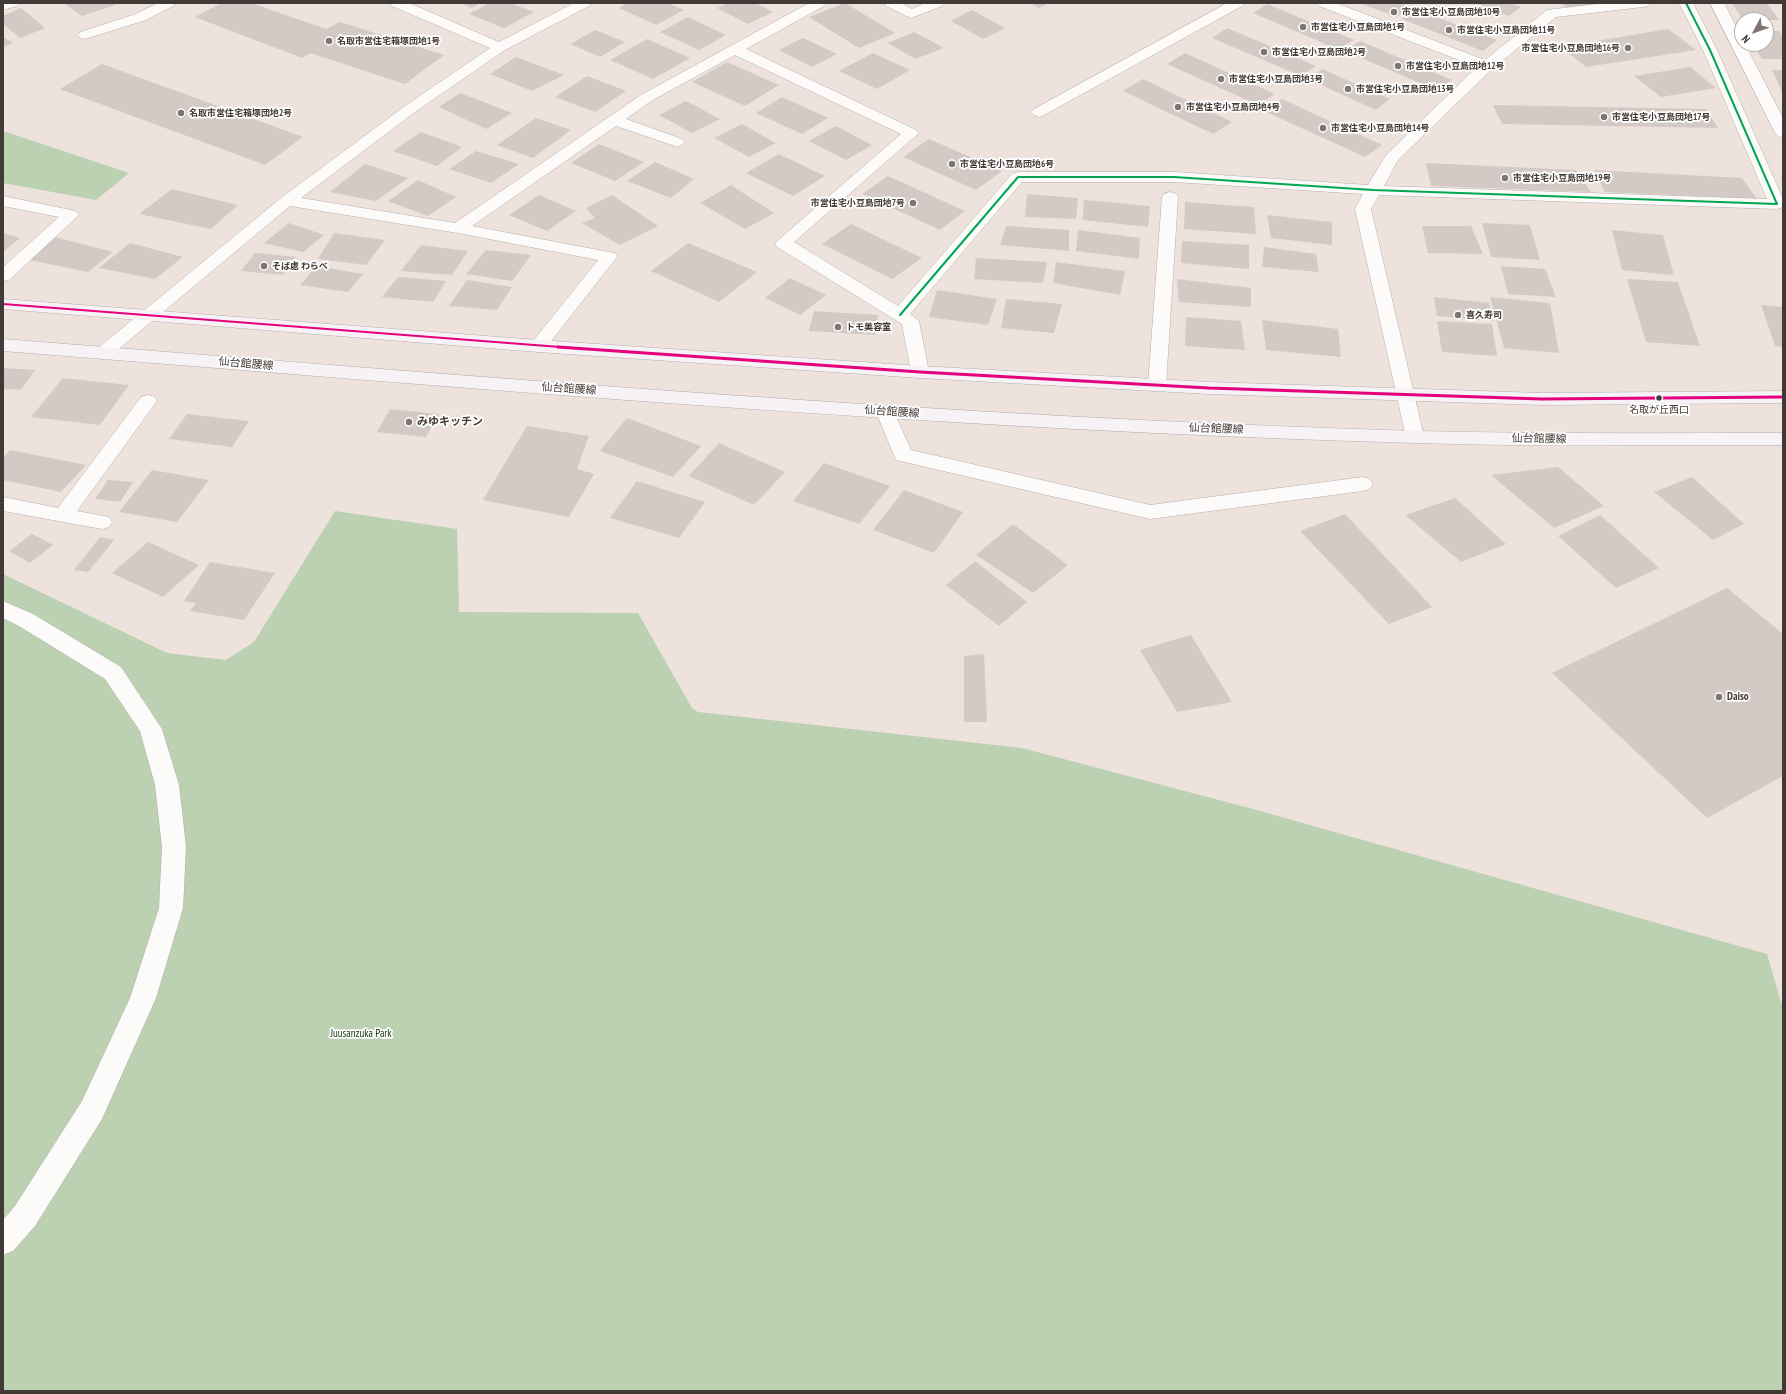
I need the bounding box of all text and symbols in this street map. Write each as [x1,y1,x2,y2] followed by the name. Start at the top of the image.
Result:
[1389,7,1399,17] marker: 市営住宅小豆島団地10号
[1402,7,1501,17] place label: 市営住宅小豆島団地10号
[1734,12,1774,52] north arrow
[1298,22,1308,32] marker: 市営住宅小豆島団地1号
[1311,22,1405,32] place label: 市営住宅小豆島団地1号
[1444,25,1454,35] marker: 市営住宅小豆島団地11号
[1457,25,1556,35] place label: 市営住宅小豆島団地11号
[1738,32,1753,46] text: N
[324,36,334,46] marker: 名取市営住宅箱塚団地1号
[337,36,440,46] place label: 名取市営住宅箱塚団地1号
[1521,43,1620,53] place label: 市営住宅小豆島団地16号
[1623,43,1633,53] marker: 市営住宅小豆島団地16号
[1259,47,1269,57] marker: 市営住宅小豆島団地2号
[1272,47,1366,57] place label: 市営住宅小豆島団地2号
[1393,61,1403,71] marker: 市営住宅小豆島団地12号
[1406,61,1505,71] place label: 市営住宅小豆島団地12号
[1216,74,1226,84] marker: 市営住宅小豆島団地3号
[1229,74,1323,84] place label: 市営住宅小豆島団地3号
[1343,84,1353,94] marker: 市営住宅小豆島団地13号
[1356,84,1455,94] place label: 市営住宅小豆島団地13号
[1173,102,1183,112] marker: 市営住宅小豆島団地4号
[1186,102,1280,112] place label: 市営住宅小豆島団地4号
[176,108,186,118] marker: 名取市営住宅箱塚団地2号
[189,108,292,118] place label: 名取市営住宅箱塚団地2号
[1599,112,1609,122] marker: 市営住宅小豆島団地17号
[1612,112,1711,122] place label: 市営住宅小豆島団地17号
[1318,123,1328,133] marker: 市営住宅小豆島団地14号
[1331,123,1430,133] place label: 市営住宅小豆島団地14号
[947,159,957,169] marker: 市営住宅小豆島団地6号
[960,159,1054,169] place label: 市営住宅小豆島団地6号
[1500,173,1510,183] marker: 市営住宅小豆島団地19号
[1513,173,1612,183] place label: 市営住宅小豆島団地19号
[811,198,905,208] place label: 市営住宅小豆島団地7号
[908,198,918,208] marker: 市営住宅小豆島団地7号
[259,261,269,271] marker: そば處 わらべ
[272,261,328,271] place label: そば處 わらべ
[1453,310,1463,320] marker: 喜久寿司
[1466,310,1502,320] place label: 喜久寿司
[833,322,843,332] marker: トモ美容室
[846,322,891,332] place label: トモ美容室
[218,355,274,373] street label: 仙台館腰線
[541,380,597,398] street label: 仙台館腰線
[1654,393,1664,403] marker: 名取が丘西口
[864,403,920,421] street label: 仙台館腰線
[1629,404,1689,416] place label: 名取が丘西口
[417,415,483,429] place label: みゆキッチン
[404,417,414,427] marker: みゆキッチン
[1188,421,1244,437] street label: 仙台館腰線
[1511,432,1567,446] street label: 仙台館腰線
[1727,690,1749,704] place label: Daiso
[1714,692,1724,702] marker: Daiso
[330,1027,392,1041] park label: Juusanzuka Park

